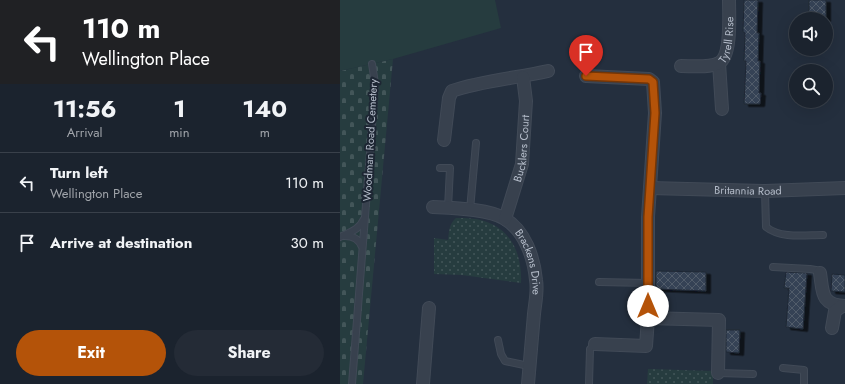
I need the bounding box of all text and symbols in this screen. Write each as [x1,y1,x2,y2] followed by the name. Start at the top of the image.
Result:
[82,8,160,49] text: 110 m
[789,12,833,108] map controls
[789,12,833,56] button: sound
[16,16,68,68] icon: left
[715,16,737,67] street label: Tyrell Rise
[569,35,603,76] pin
[575,41,597,63] icon: arrive
[82,46,210,72] text: Wellington Place
[789,64,833,108] button: search
[359,78,381,202] street label: Woodman Road Cemetery
[53,91,116,126] text: 11:56
[173,91,186,126] text: 1
[242,91,287,126] text: 140
[509,114,533,184] street label: Bucklers Court
[67,123,103,142] text: Arrival
[169,123,190,142] text: min
[260,123,270,142] text: m
[50,162,108,184] text: Turn left
[16,172,38,194] icon: left
[285,172,324,194] text: 110 m
[714,182,782,199] street label: Britannia Road
[50,184,142,203] text: Wellington Place
[511,225,545,296] street label: Brackens Drive
[16,232,38,254] icon: arrive
[50,232,192,254] text: Arrive at destination
[291,232,324,254] text: 30 m
[627,285,669,327] position arrow
[16,330,166,376] button: Exit
[174,330,324,376] button: Share

